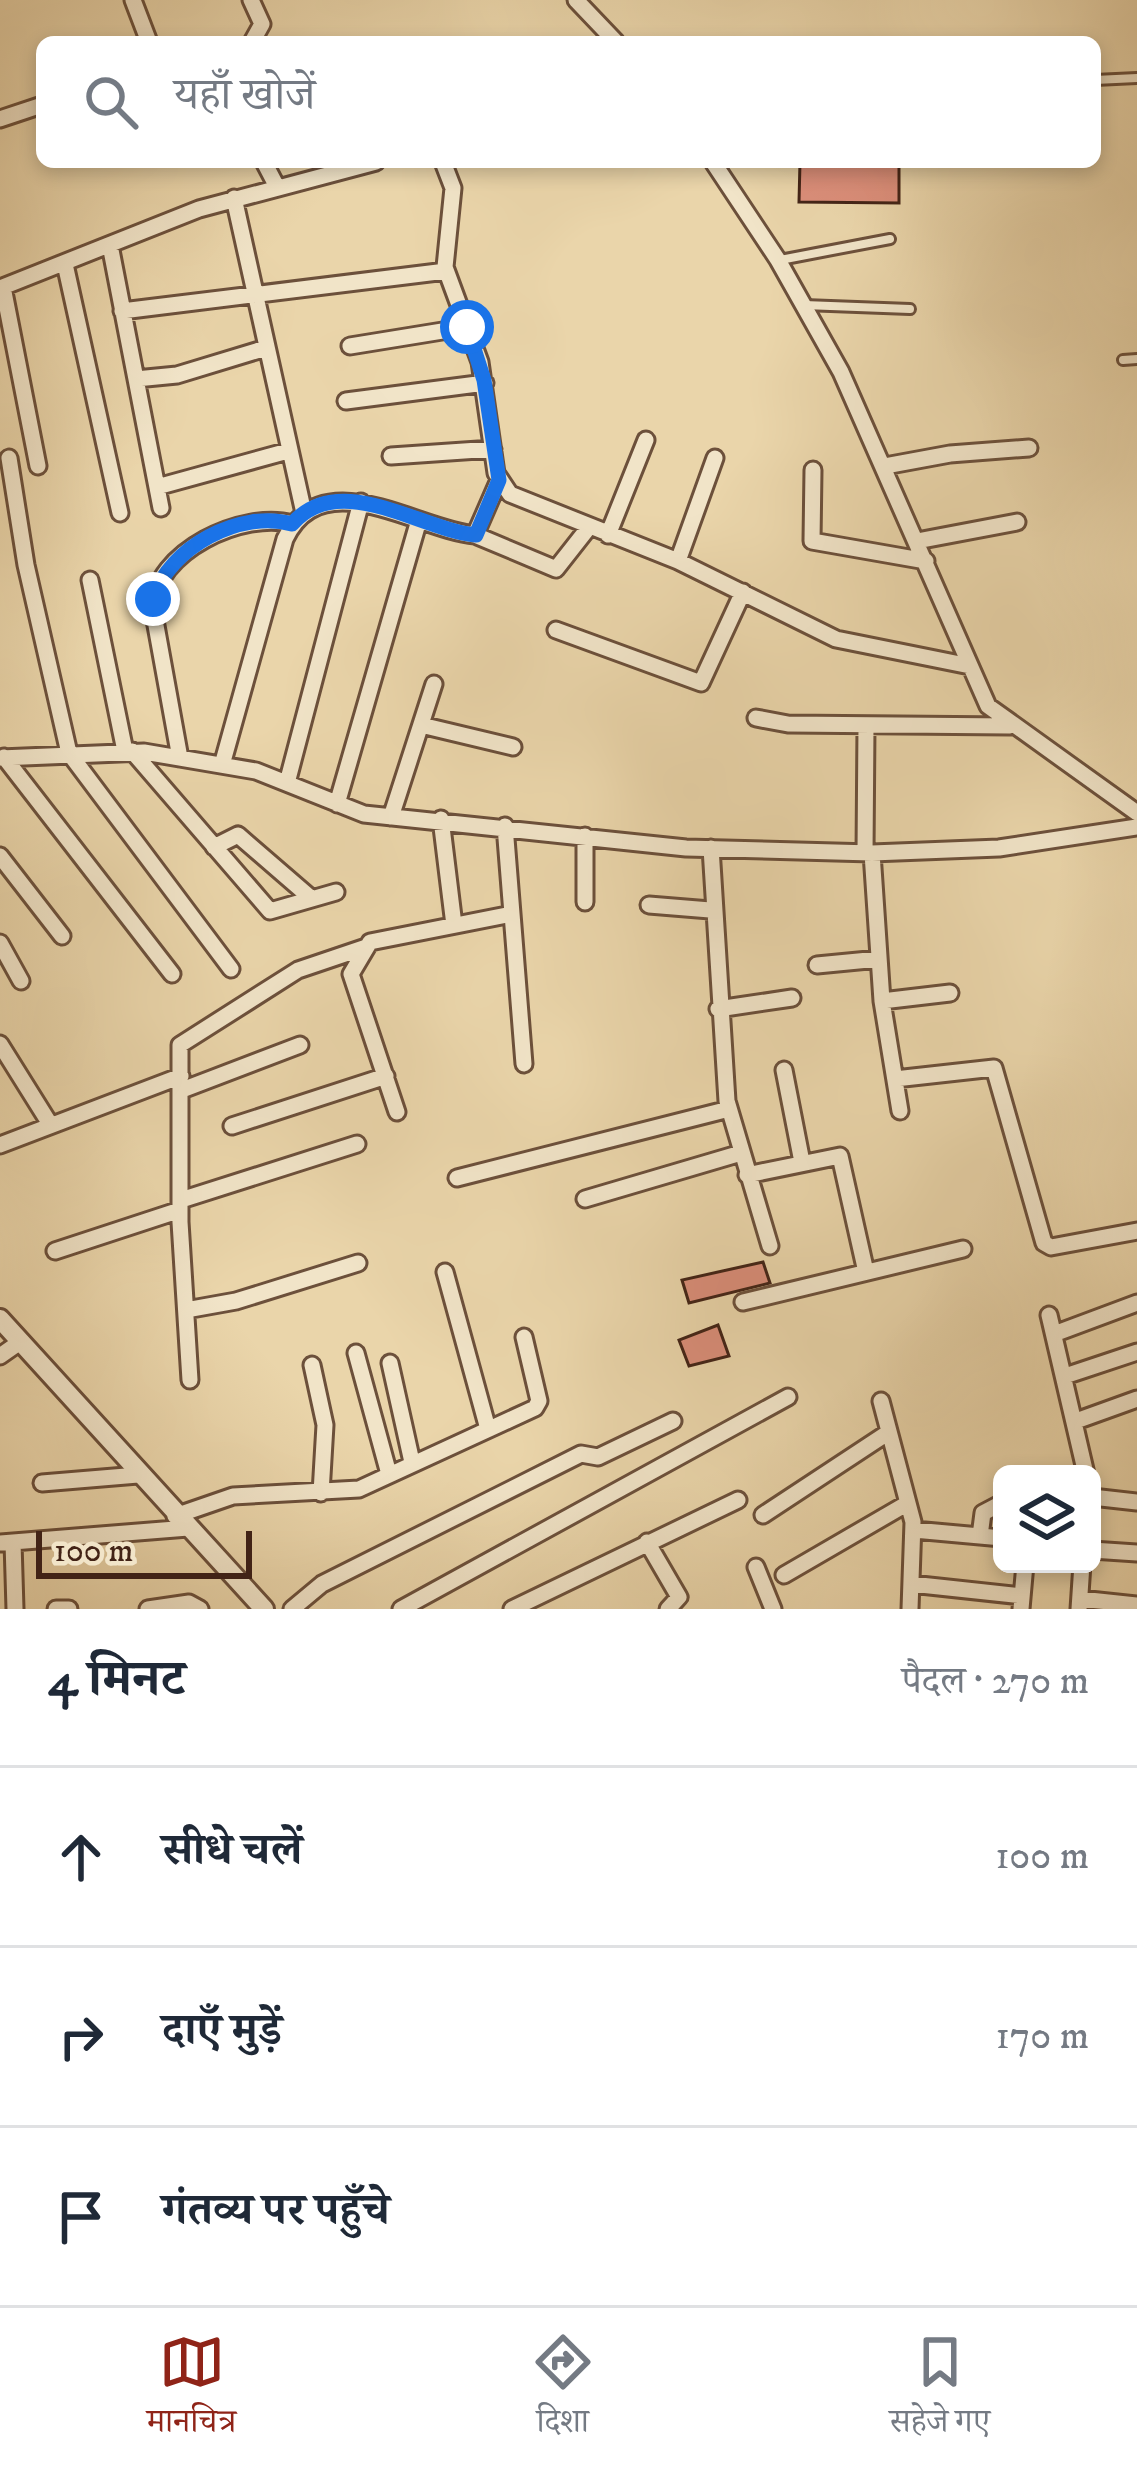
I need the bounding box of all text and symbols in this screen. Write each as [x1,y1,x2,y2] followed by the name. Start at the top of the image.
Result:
[36,36,1101,168] search box
[174,68,315,124] text: यहाँ खोजें
[78,69,144,135] icon: search
[440,300,494,354] route start
[126,572,180,626] route end
[993,1465,1101,1573] map controls
[993,1465,1101,1573] button: layers
[36,1525,252,1578] scale bar
[54,1531,133,1572] text: 100 m
[48,1648,185,1712] text: 4 मिनट
[902,1657,1089,1706] text: पैदल · 270 m
[162,1823,302,1879] text: सीधे चलें
[48,1824,114,1890] icon: ahead
[995,1832,1089,1881] text: 100 m
[162,2003,282,2059] text: दाएँ मुड़ें
[48,2004,114,2070] icon: right
[995,2012,1089,2061] text: 170 m
[162,2183,389,2239] text: गंतव्य पर पहुँचे
[48,2184,114,2250] icon: arrive
[147,2329,236,2453] tab: मानचित्र
[530,2329,596,2453] tab: दिशा
[889,2329,990,2453] tab: सहेजे गए

